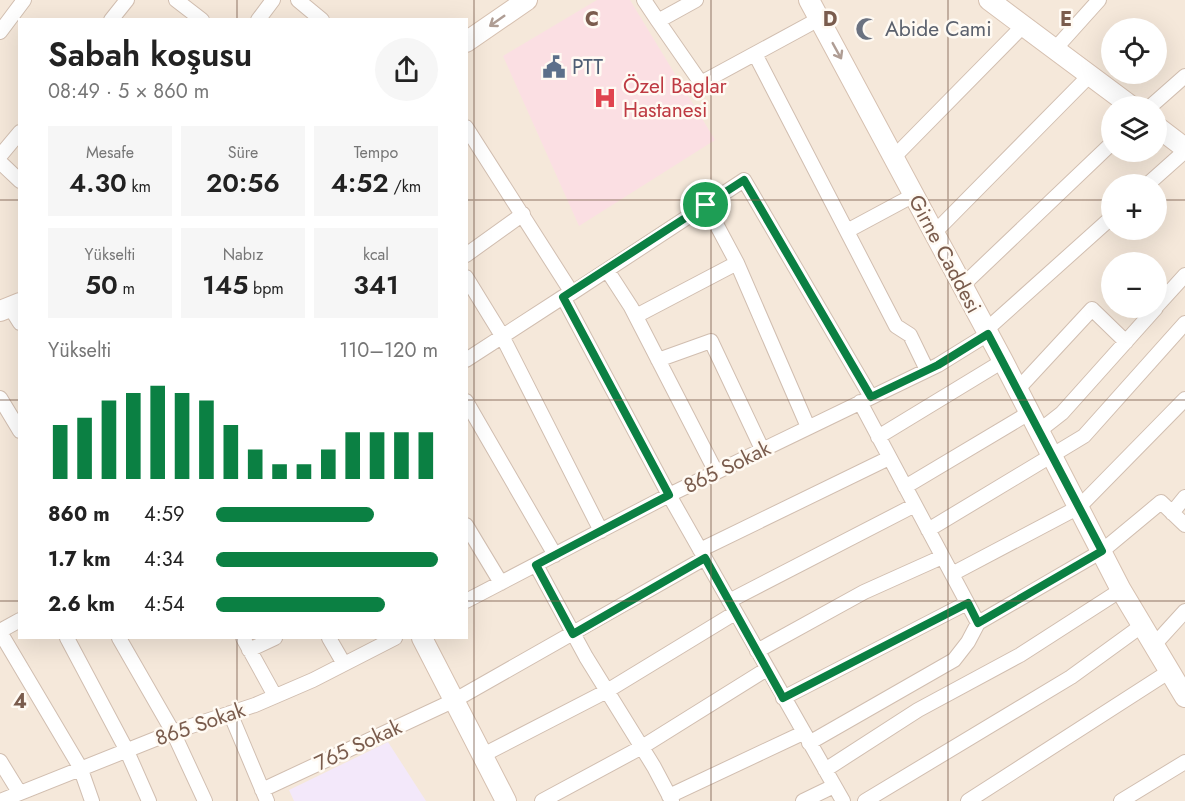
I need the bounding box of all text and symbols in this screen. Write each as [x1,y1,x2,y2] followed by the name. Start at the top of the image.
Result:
[585,5,599,34] text: C
[823,5,837,34] text: D
[1060,5,1072,34] text: E
[885,14,992,44] place label: Abide Cami
[489,15,505,27] one-way arrow
[854,16,880,42] mosque icon: Abide Cami
[1101,18,1167,318] map controls
[1101,18,1167,84] button: locate
[48,31,252,78] text: Sabah koşusu
[375,38,438,101] button: share
[831,42,843,59] one-way arrow
[572,52,603,82] place label: PTT
[541,54,567,80] public building icon: PTT
[623,71,728,125] place label: Özel Baglar Hastanesi
[48,77,209,106] text: 08:49 · 5 × 860 m
[592,85,618,111] hospital icon: Özel Baglar Hastanesi
[1101,96,1167,162] button: layers
[86,141,134,164] text: Mesafe
[228,141,258,164] text: Süre
[354,141,398,164] text: Tempo
[69,164,127,202] text: 4.30
[206,164,280,202] text: 20:56
[331,164,389,202] text: 4:52
[1101,174,1167,240] button: +
[127,175,151,198] text: km
[389,175,421,198] text: /km
[680,179,731,230] pin
[689,188,722,221] icon: arrive
[901,189,989,319] street label: Girne Caddesi
[85,243,135,266] text: Yükselti
[223,243,263,266] text: Nabız
[363,243,389,266] text: kcal
[1101,252,1167,318] button: −
[85,266,118,304] text: 50
[202,266,248,304] text: 145
[353,266,399,304] text: 341
[118,277,135,300] text: m
[248,277,284,300] text: bpm
[48,336,111,365] text: Yükselti
[339,336,438,365] text: 110–120 m
[679,433,776,501] street label: 865 Sokak
[48,500,110,529] text: 860 m
[144,500,184,529] text: 4:59
[48,545,111,574] text: 1.7 km
[144,545,184,574] text: 4:34
[48,590,115,619] text: 2.6 km
[144,590,185,619] text: 4:54
[13,687,27,716] text: 4
[151,694,250,753] street label: 865 Sokak
[310,711,407,778] street label: 765 Sokak

